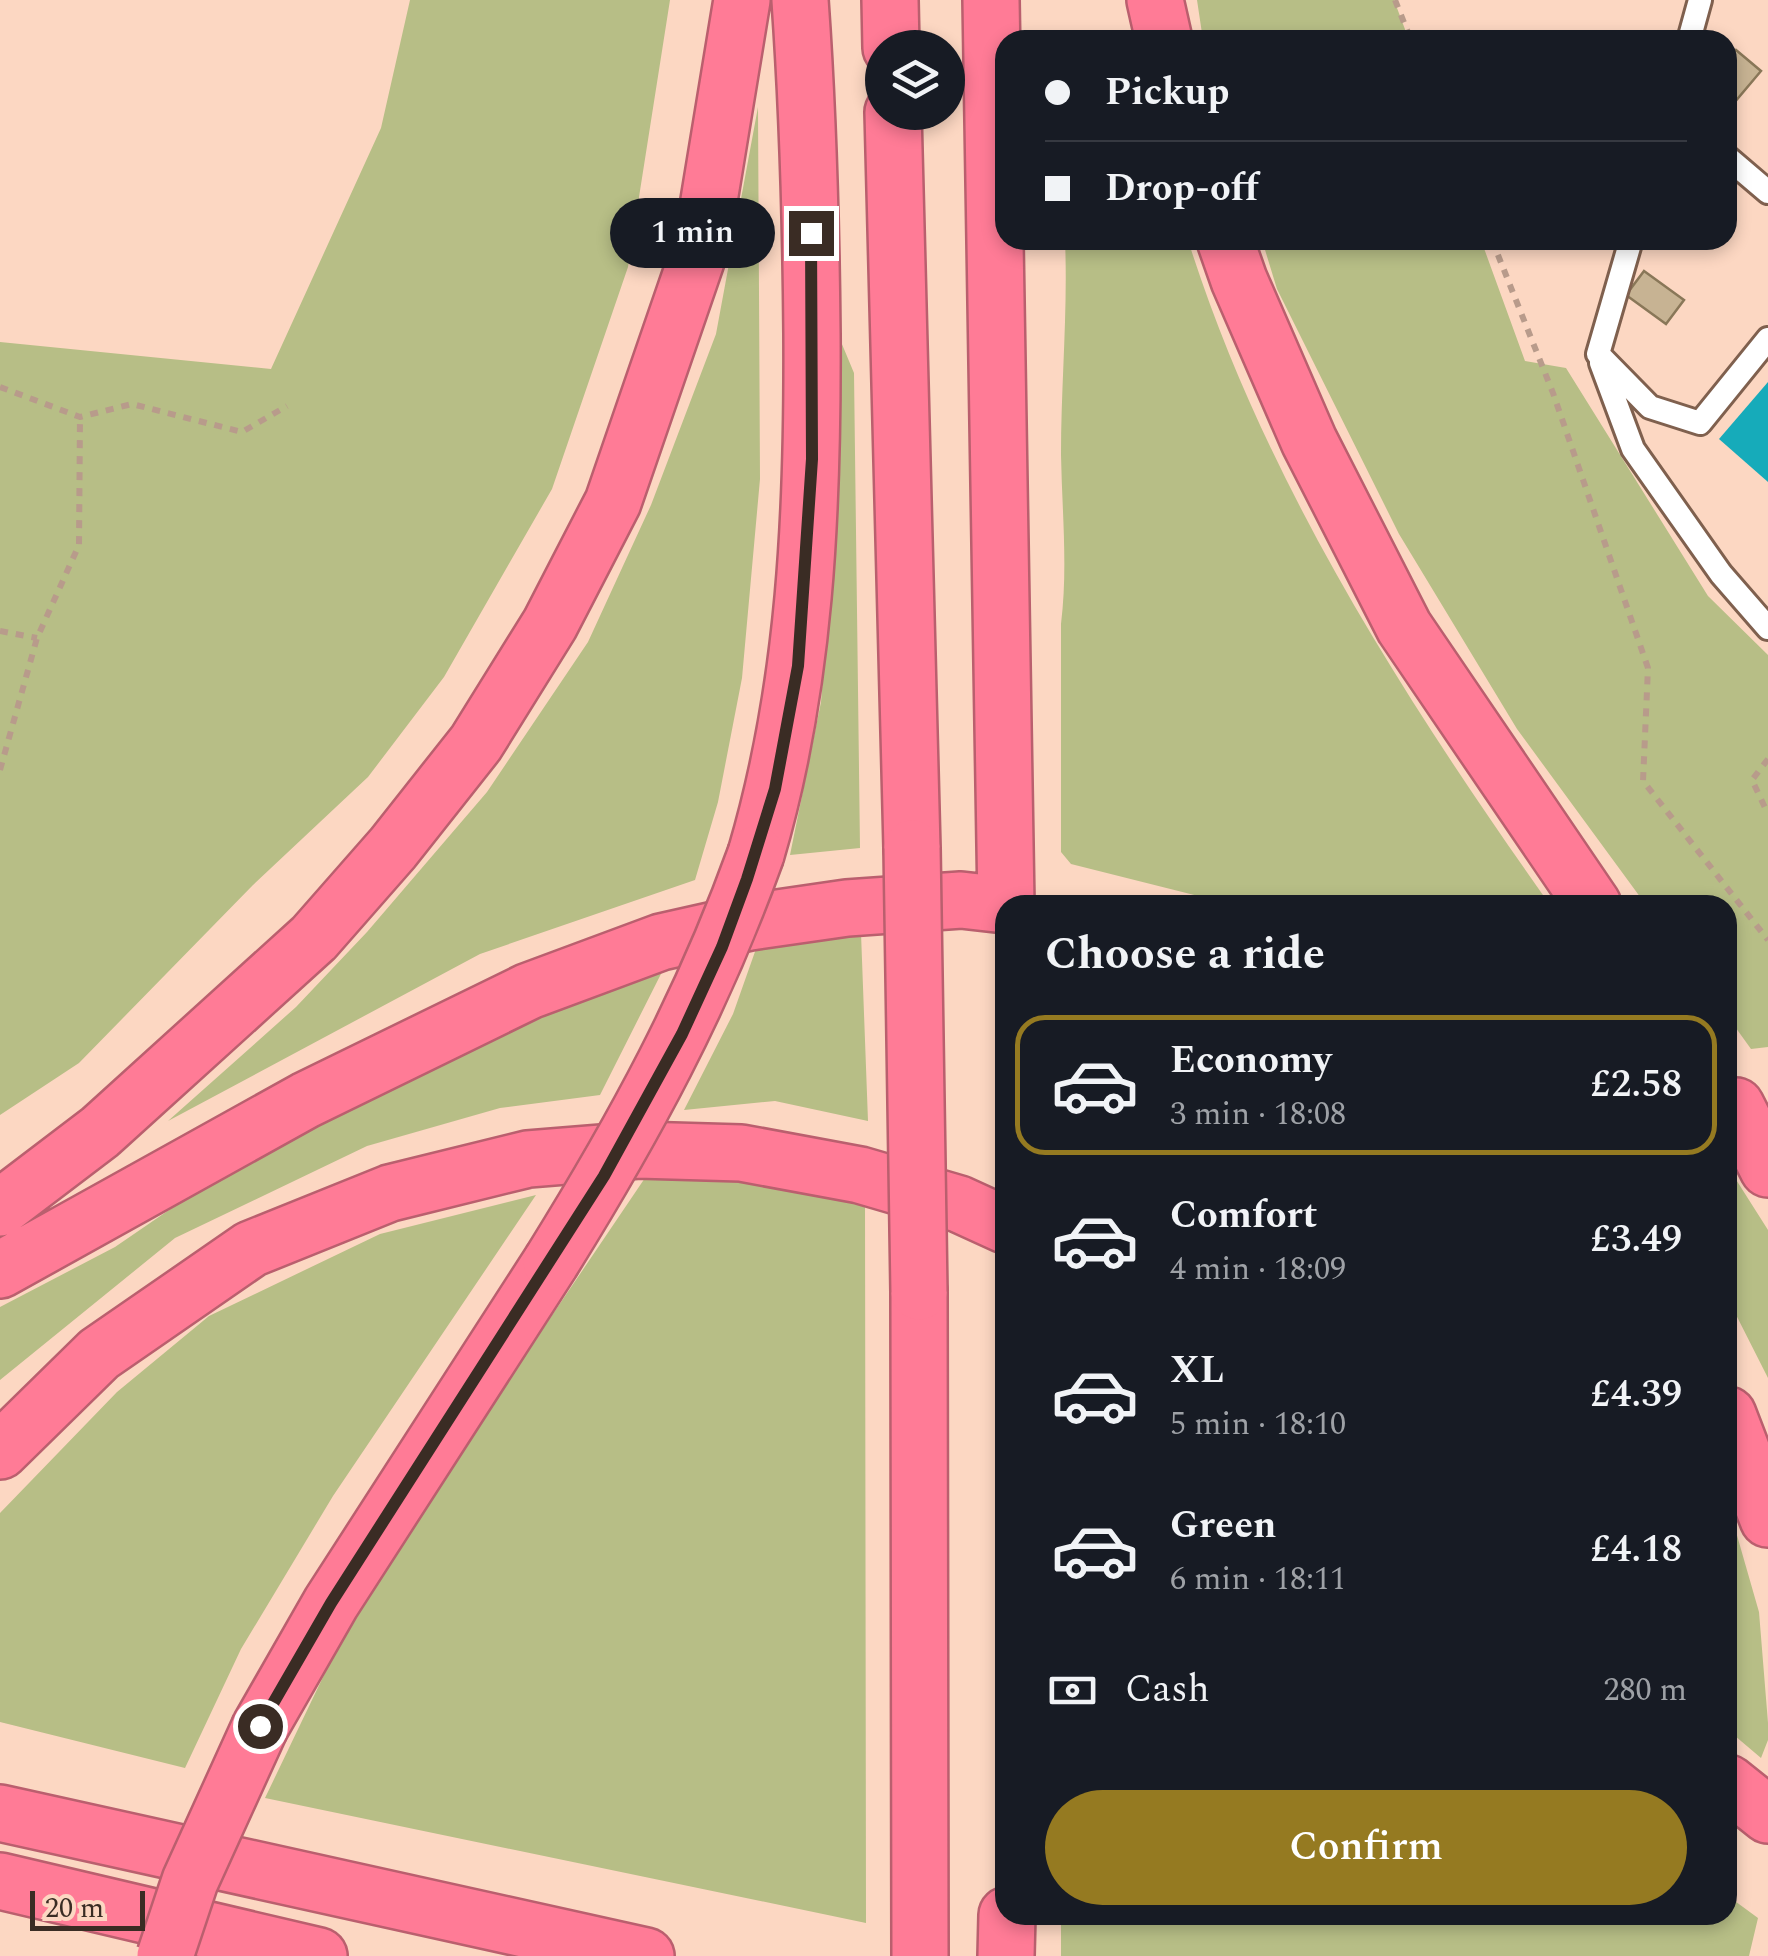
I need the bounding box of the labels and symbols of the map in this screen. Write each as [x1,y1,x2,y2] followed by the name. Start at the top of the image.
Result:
[611,198,776,268] callout: 1 min
[789,211,834,256] route end
[238,1704,283,1749] route start
[30,1886,145,1930] scale bar

